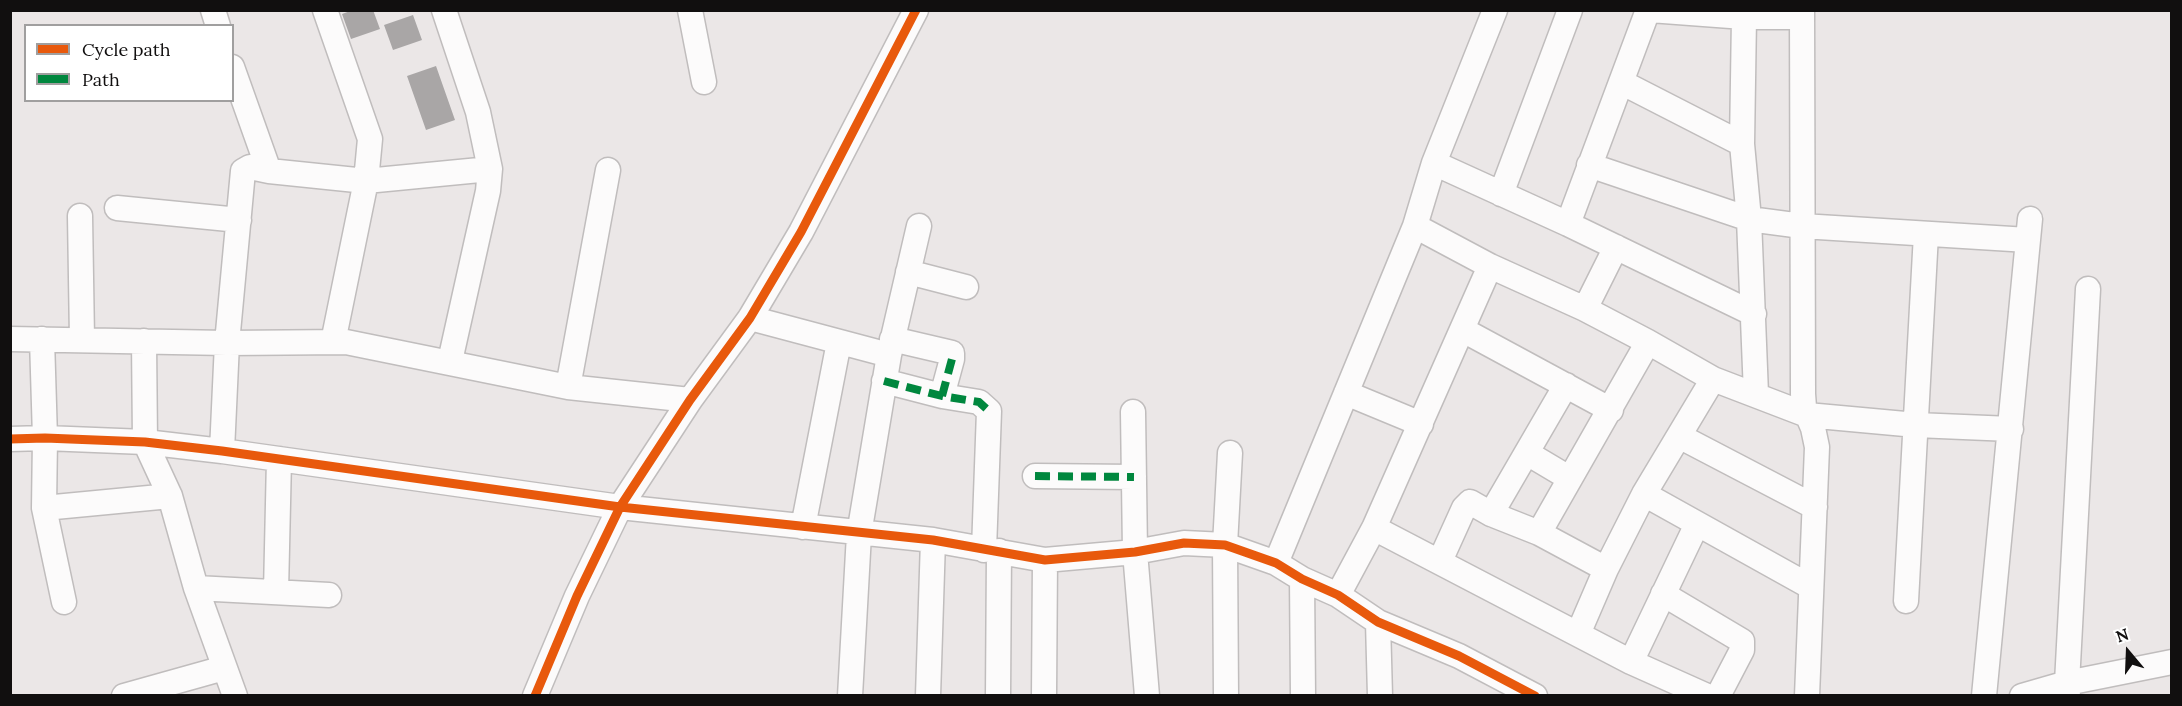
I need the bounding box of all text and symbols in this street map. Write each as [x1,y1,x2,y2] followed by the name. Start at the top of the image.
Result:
[24,24,234,102] legend
[82,38,171,61] text: Cycle path
[82,68,120,91] text: Path
[2098,622,2158,682] north arrow
[2113,624,2131,646] text: N

